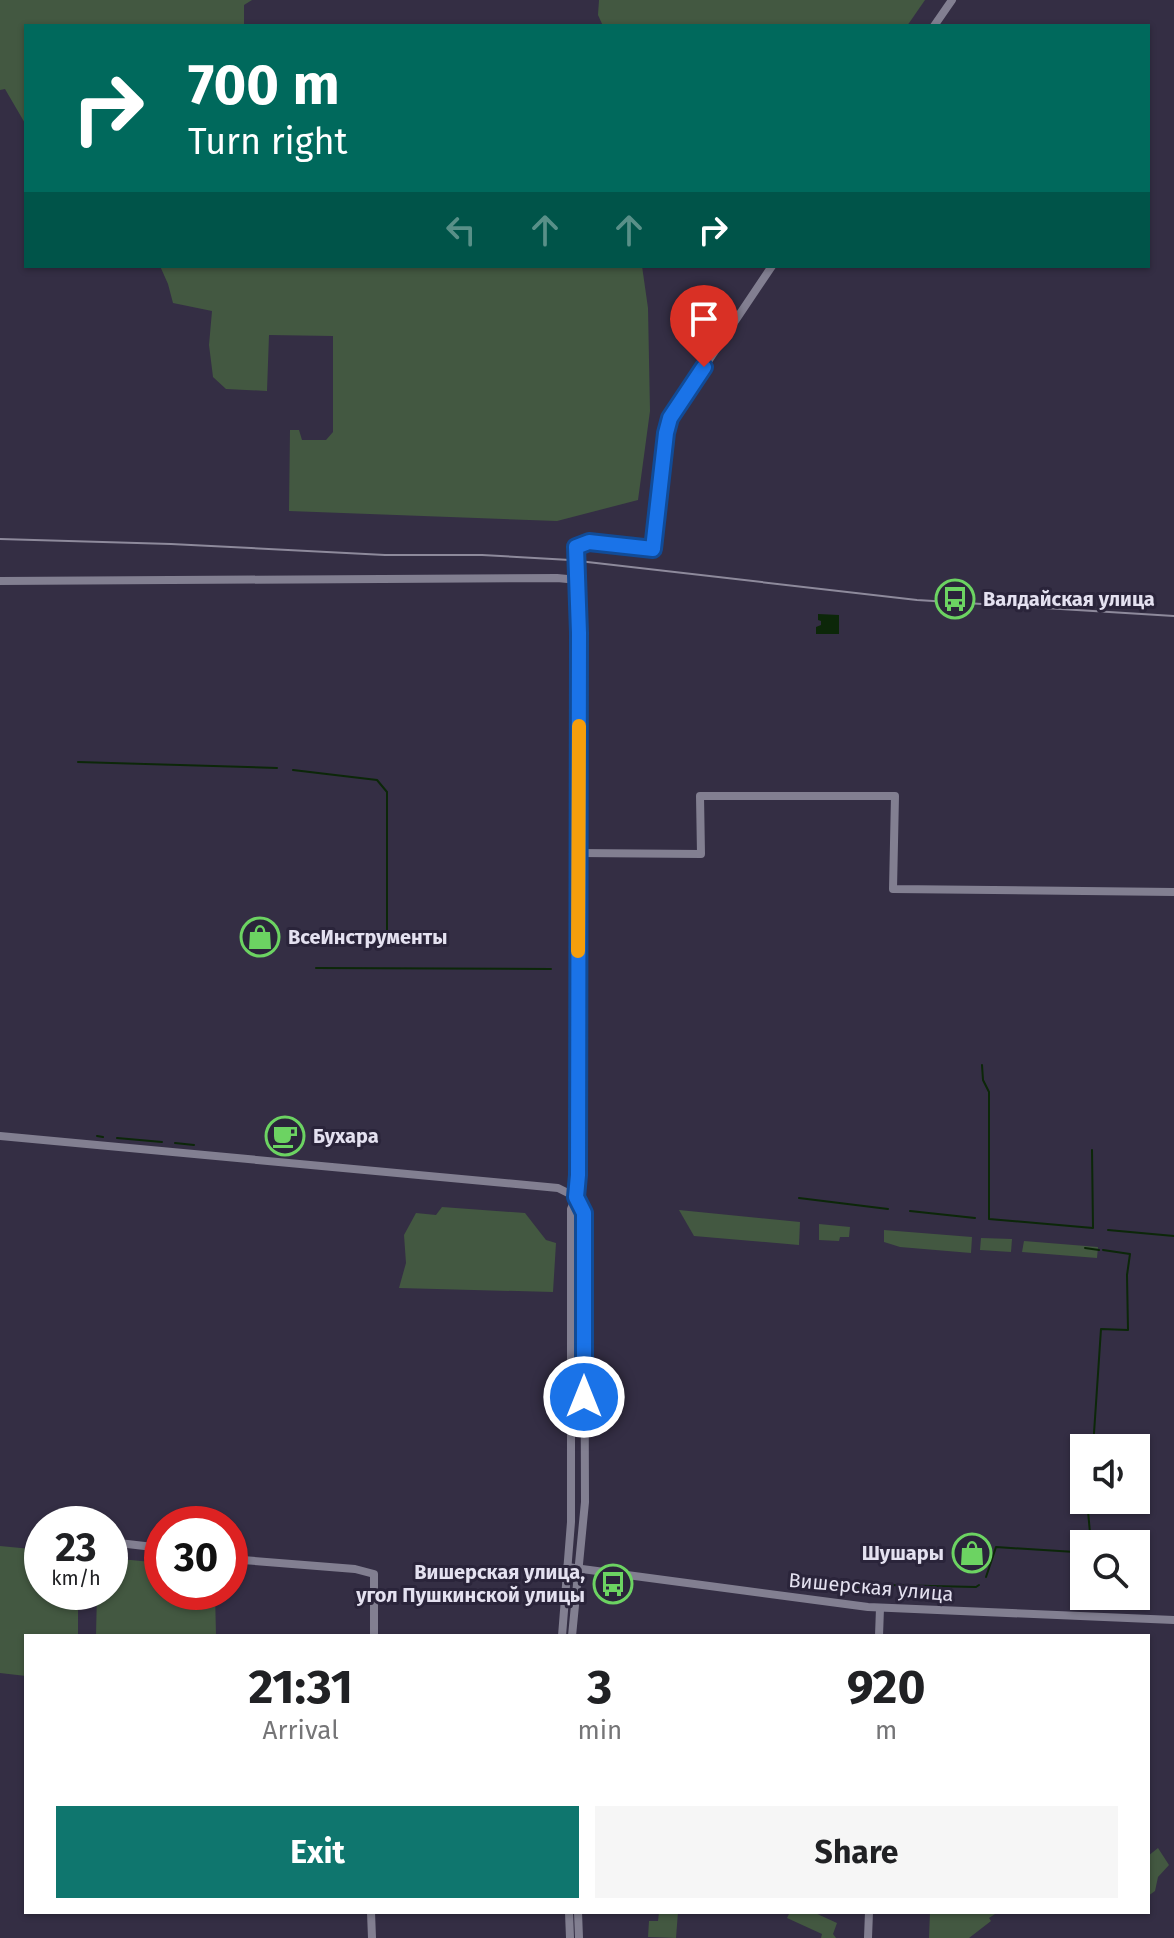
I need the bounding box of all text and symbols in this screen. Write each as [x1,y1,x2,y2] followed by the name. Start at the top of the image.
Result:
[188,52,340,119] text: 700 m
[56,56,160,160] icon: right
[188,120,348,164] text: Turn right
[439,208,483,252] icon: left
[523,208,567,252] icon: ahead
[607,208,651,252] icon: ahead
[691,208,735,252] icon: right
[670,285,738,367] pin
[682,297,726,341] icon: arrive
[934,578,976,620] bus stop icon: Валдайская улица
[983,587,1155,611] place label: Валдайская улица
[239,916,281,958] shop icon: ВсеИнструменты
[288,925,447,949] place label: ВсеИнструменты
[264,1115,306,1157] cafe icon: Бухара
[313,1124,379,1148] place label: Бухара
[542,1355,626,1439] position arrow
[1070,1434,1150,1610] map controls
[1070,1434,1150,1514] button: sound
[144,1506,248,1610] speed limit sign: 30
[55,1524,97,1572] text: 23
[1070,1530,1150,1610] button: search
[951,1532,993,1574] shop icon: Шушары
[862,1541,944,1565] place label: Шушары
[355,1560,585,1607] place label: Вишерская улица, угол Пушкинской улицы
[592,1563,634,1605] bus stop icon: Вишерская улица, угол Пушкинской улицы
[51,1566,101,1590] text: km/h
[788,1568,954,1606] street label: Вишерская улица
[248,1658,353,1716] text: 21:31
[587,1658,612,1716] text: 3
[847,1658,926,1716] text: 920
[263,1715,339,1746] text: Arrival
[577,1715,622,1746] text: min
[875,1715,897,1746] text: m
[56,1806,579,1898] button: Exit
[595,1806,1118,1898] button: Share

